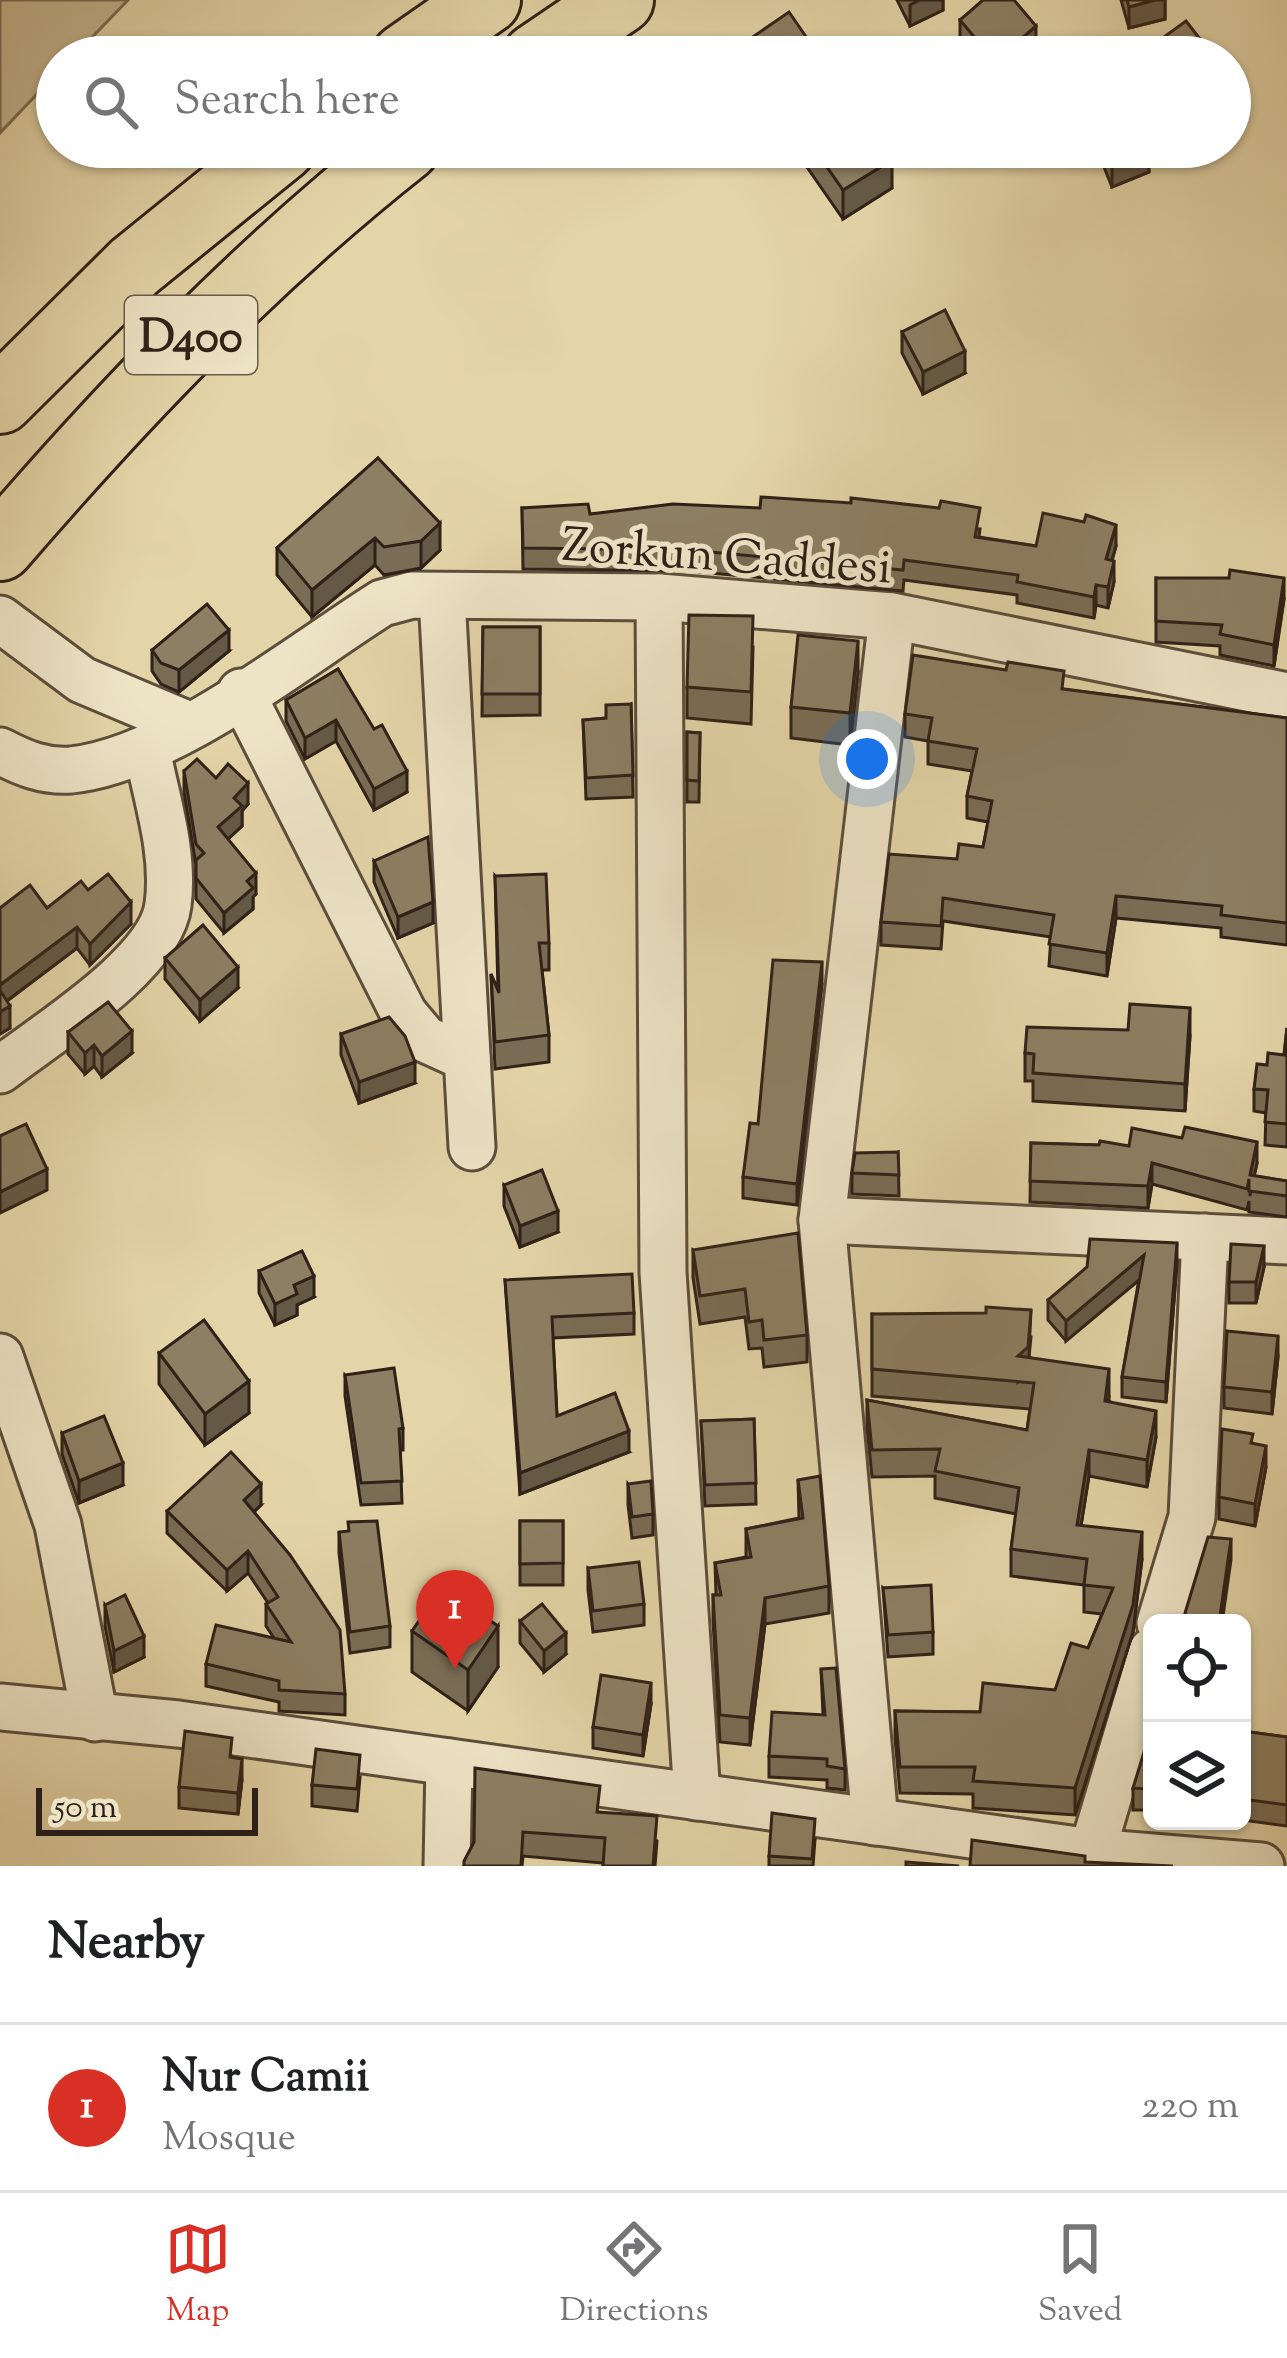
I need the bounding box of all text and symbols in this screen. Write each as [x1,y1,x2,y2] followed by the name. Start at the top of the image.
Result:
[36,36,1251,168] search box
[78,69,144,135] icon: search
[174,70,400,135] text: Search here
[125,296,257,374] road number: D400
[560,514,894,605] street label: Zorkun Caddesi
[837,729,897,789] your location
[416,1570,494,1669] pin: 1
[1143,1614,1251,1830] map controls
[1143,1614,1251,1722] button: locate
[1143,1722,1251,1830] button: layers
[36,1782,258,1835] scale bar
[54,1785,117,1833] text: 50 m
[48,1908,205,1981] text: Nearby
[162,2047,369,2112] text: Nur Camii
[80,2080,94,2136] text: 1
[1141,2080,1239,2136] text: 220 m
[162,2112,296,2168] text: Mosque
[165,2216,231,2336] tab: Map
[560,2216,709,2336] tab: Directions
[1038,2216,1122,2336] tab: Saved

